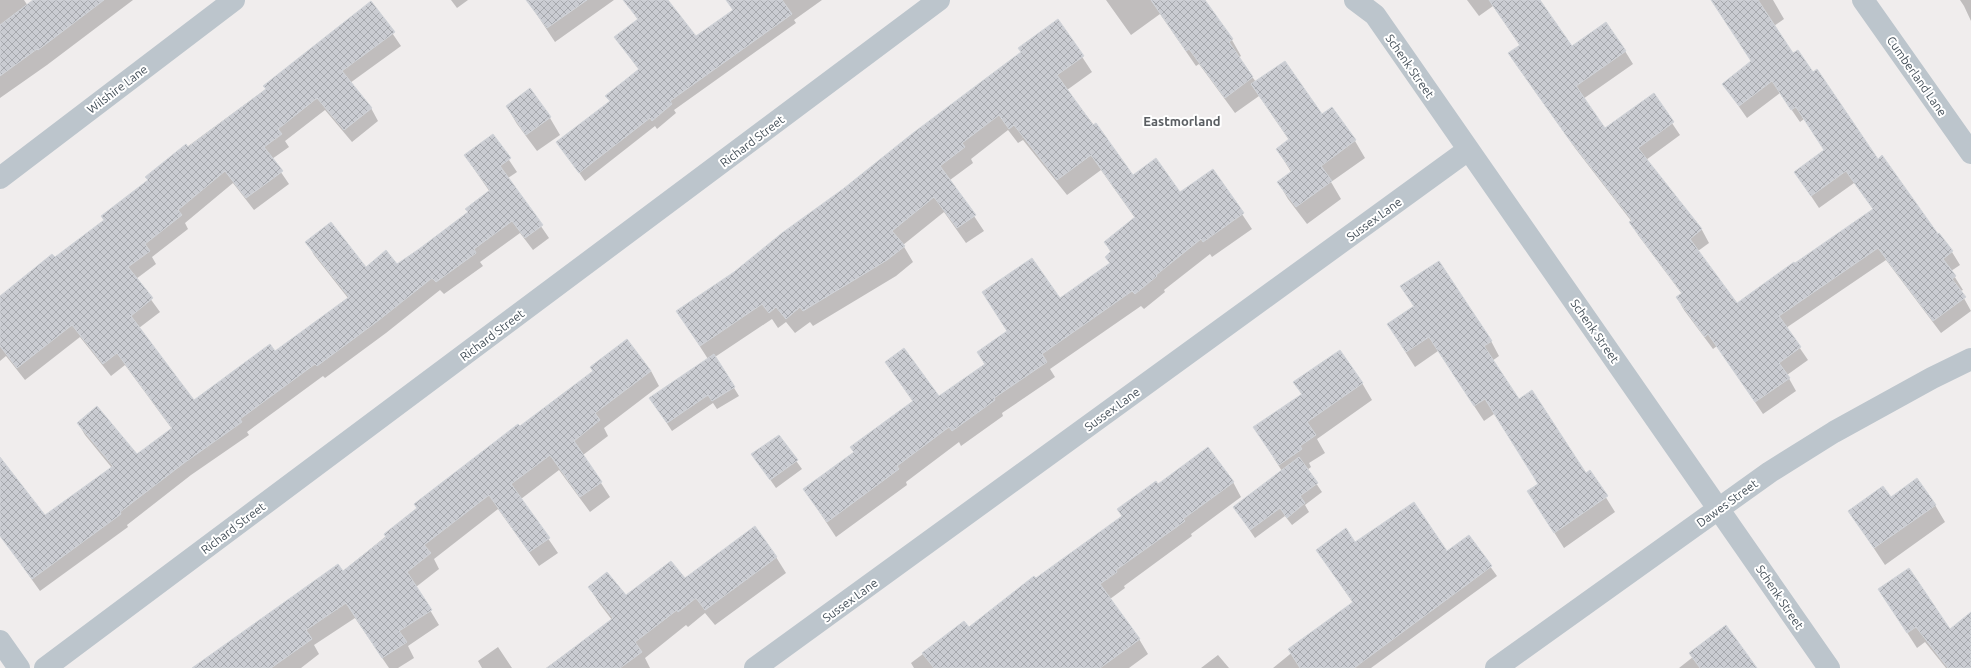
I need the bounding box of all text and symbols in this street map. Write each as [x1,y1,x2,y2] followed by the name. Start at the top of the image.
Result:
[1383,32,1437,100] street label: Schenk Street
[1885,34,1949,118] street label: Cumberland Lane
[84,62,150,116] street label: Wilshire Lane
[717,113,787,169] street label: Richard Street
[1143,114,1221,128] district label: Eastmorland
[1344,195,1404,243] street label: Sussex Lane
[1568,297,1622,365] street label: Schenk Street
[457,307,527,363] street label: Richard Street
[1082,385,1142,433] street label: Sussex Lane
[1694,476,1760,529] street label: Dawes Street
[198,500,268,556] street label: Richard Street
[1754,562,1806,632] street label: Schenk Street
[820,576,880,624] street label: Sussex Lane

